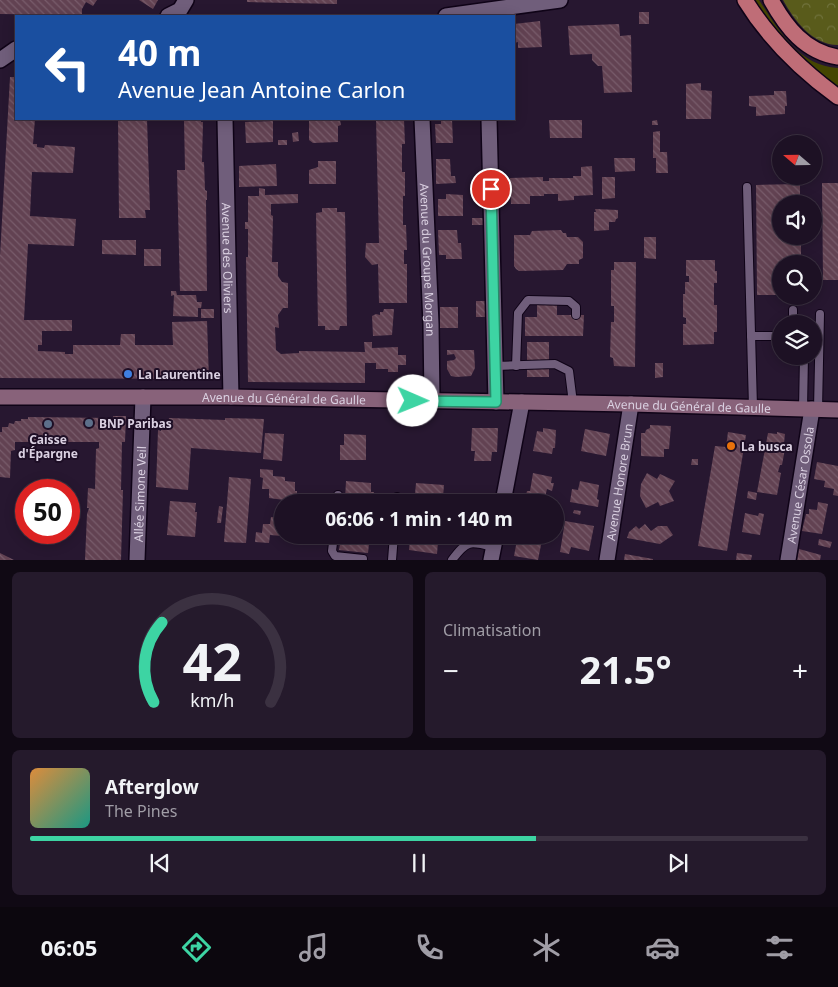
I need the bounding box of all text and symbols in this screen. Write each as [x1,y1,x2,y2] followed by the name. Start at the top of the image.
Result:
[118,29,201,76] text: 40 m
[35,35,100,100] icon: left
[118,74,405,104] text: Avenue Jean Antoine Carlon
[772,135,822,185] north arrow
[772,135,822,365] map controls
[470,168,512,210] pin
[477,175,505,203] icon: arrive
[416,183,440,337] street label: Avenue du Groupe Morgan
[772,195,822,245] button: sound
[218,202,238,314] street label: Avenue des Oliviers
[772,255,822,305] button: search
[772,315,822,365] button: layers
[138,366,221,383] place label: La Laurentine
[122,368,134,380] marker: La Laurentine
[386,374,438,426] position arrow
[202,388,366,408] street label: Avenue du Général de Gaulle
[607,395,771,417] street label: Avenue du Général de Gaulle
[99,415,172,432] place label: BNP Paribas
[83,417,95,429] marker: BNP Paribas
[42,418,54,430] marker: Caisse d'Épargne
[602,422,636,542] street label: Avenue Honore Brun
[782,425,818,545] street label: Avenue César Ossola
[18,431,78,462] place label: Caisse d'Épargne
[741,438,793,455] place label: La busca
[725,440,737,452] marker: La busca
[129,446,150,542] street label: Allée Simone Veil
[15,479,80,544] speed limit sign: 50
[325,506,513,532] text: 06:06 · 1 min · 140 m
[443,619,541,641] text: Climatisation
[183,625,242,696] text: 42
[580,643,672,695] text: 21.5°
[443,651,459,689] text: −
[792,651,808,689] text: +
[191,688,234,712] text: km/h
[105,774,199,800] text: Afterglow
[105,800,177,822] text: The Pines
[146,849,174,877] icon: previous
[405,849,433,877] icon: pause
[664,849,692,877] icon: next
[179,930,214,965] icon: directions
[296,930,331,965] icon: music
[412,930,447,965] icon: phone
[529,930,564,965] icon: climate
[645,930,680,965] icon: car
[762,930,797,965] icon: filters
[41,932,97,962] text: 06:05

